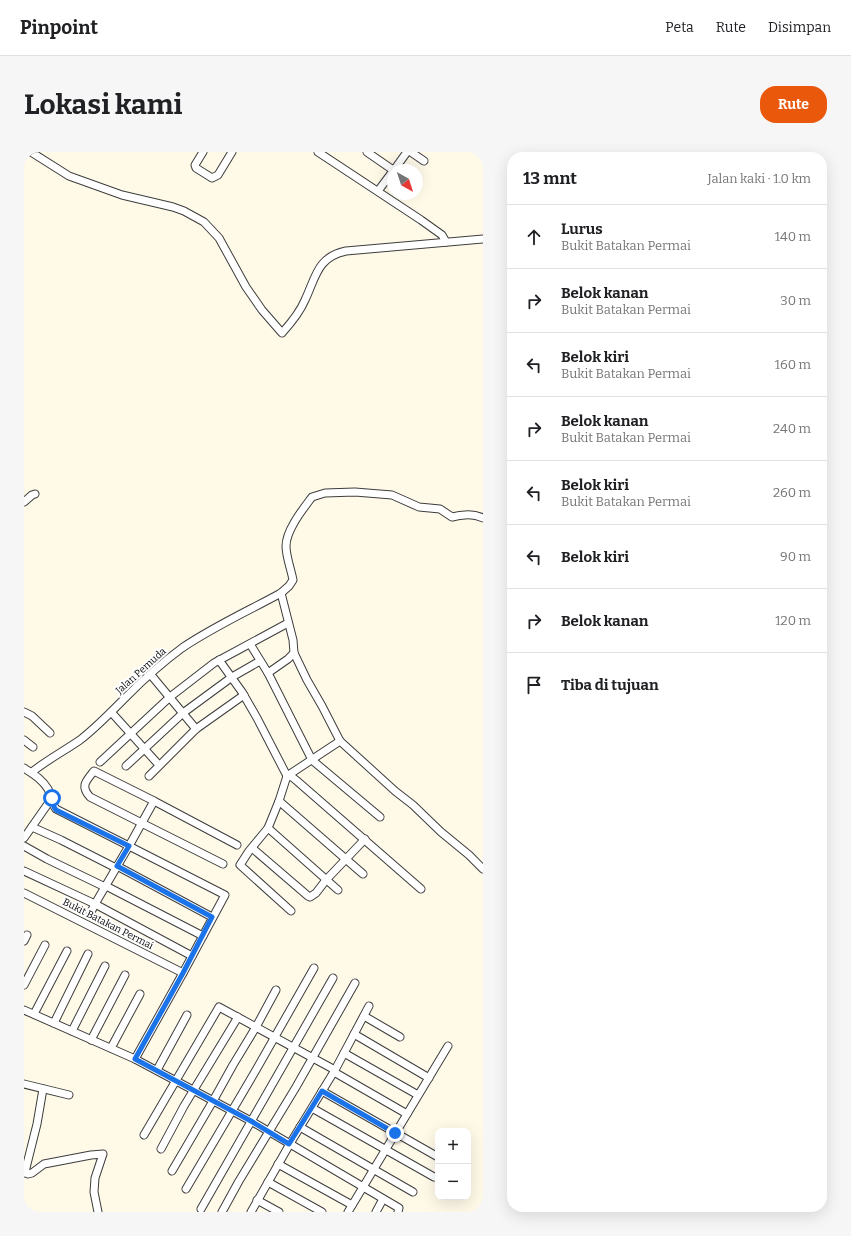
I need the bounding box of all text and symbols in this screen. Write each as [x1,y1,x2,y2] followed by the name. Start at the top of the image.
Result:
[20,16,98,39] text: Pinpoint
[665,19,694,36] text: Peta
[716,19,746,36] text: Rute
[768,19,831,36] text: Disimpan
[760,86,827,123] button: Rute
[24,88,182,121] text: Lokasi kami
[387,164,423,200] north arrow
[523,168,577,189] text: 13 mnt
[707,171,811,186] text: Jalan kaki · 1.0 km
[561,220,603,238] text: Lurus
[523,226,545,248] icon: ahead
[775,229,811,244] text: 140 m
[561,238,691,253] text: Bukit Batakan Permai
[561,284,649,302] text: Belok kanan
[523,290,545,312] icon: right
[780,293,811,308] text: 30 m
[561,302,691,317] text: Bukit Batakan Permai
[561,348,629,366] text: Belok kiri
[523,354,545,376] icon: left
[775,357,811,372] text: 160 m
[561,366,691,381] text: Bukit Batakan Permai
[561,412,649,430] text: Belok kanan
[523,418,545,440] icon: right
[773,421,811,436] text: 240 m
[561,430,691,445] text: Bukit Batakan Permai
[561,476,629,494] text: Belok kiri
[523,482,545,504] icon: left
[773,485,811,500] text: 260 m
[561,494,691,509] text: Bukit Batakan Permai
[523,546,545,568] icon: left
[561,548,629,566] text: Belok kiri
[780,549,811,564] text: 90 m
[523,610,545,632] icon: right
[561,612,649,630] text: Belok kanan
[775,613,811,628] text: 120 m
[113,645,169,697] street label: Jalan Pemuda
[523,674,545,696] icon: arrive
[561,676,659,694] text: Tiba di tujuan
[43,789,61,807] route start
[61,896,155,952] street label: Bukit Batakan Permai
[386,1124,404,1142] route end
[435,1128,471,1200] map controls
[435,1128,471,1164] button: +
[435,1164,471,1200] button: −

